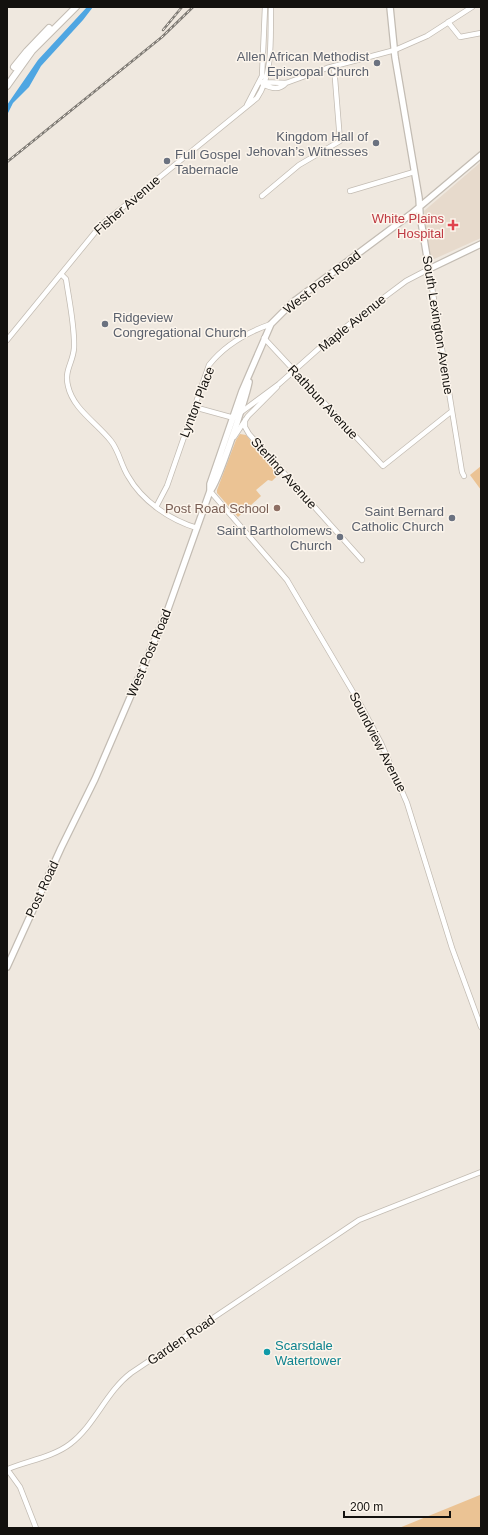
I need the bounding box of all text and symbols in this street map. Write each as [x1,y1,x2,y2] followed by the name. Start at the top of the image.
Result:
[237,49,369,79] place label: Allen African Methodist Episcopal Church
[372,58,382,68] marker: Allen African Methodist Episcopal Church
[246,129,369,159] place label: Kingdom Hall of Jehovah’s Witnesses
[371,138,381,148] marker: Kingdom Hall of Jehovah’s Witnesses
[175,147,241,177] place label: Full Gospel Tabernacle
[162,156,172,166] marker: Full Gospel Tabernacle
[91,172,163,238] street label: Fisher Avenue
[372,211,444,241] place label: White Plains Hospital
[447,219,459,231] marker: White Plains Hospital
[280,247,364,317] street label: West Post Road
[420,254,456,396] street label: South Lexington Avenue
[315,291,389,355] street label: Maple Avenue
[113,310,247,340] place label: Ridgeview Congregational Church
[100,319,110,329] marker: Ridgeview Congregational Church
[285,362,361,442] street label: Rathbun Avenue
[177,364,217,440] street label: Lynton Place
[248,434,320,512] street label: Sterling Avenue
[165,501,269,516] place label: Post Road School
[272,503,282,513] marker: Post Road School
[352,504,444,534] place label: Saint Bernard Catholic Church
[447,513,457,523] marker: Saint Bernard Catholic Church
[216,523,332,553] place label: Saint Bartholomews Church
[335,532,345,542] marker: Saint Bartholomews Church
[124,607,174,699] street label: West Post Road
[346,689,410,795] street label: Soundview Avenue
[22,858,62,920] street label: Post Road
[144,1312,218,1368] street label: Garden Road
[275,1338,342,1368] place label: Scarsdale Watertower
[262,1347,272,1357] marker: Scarsdale Watertower
[344,1493,450,1519] scale bar
[350,1500,383,1514] text: 200 m

